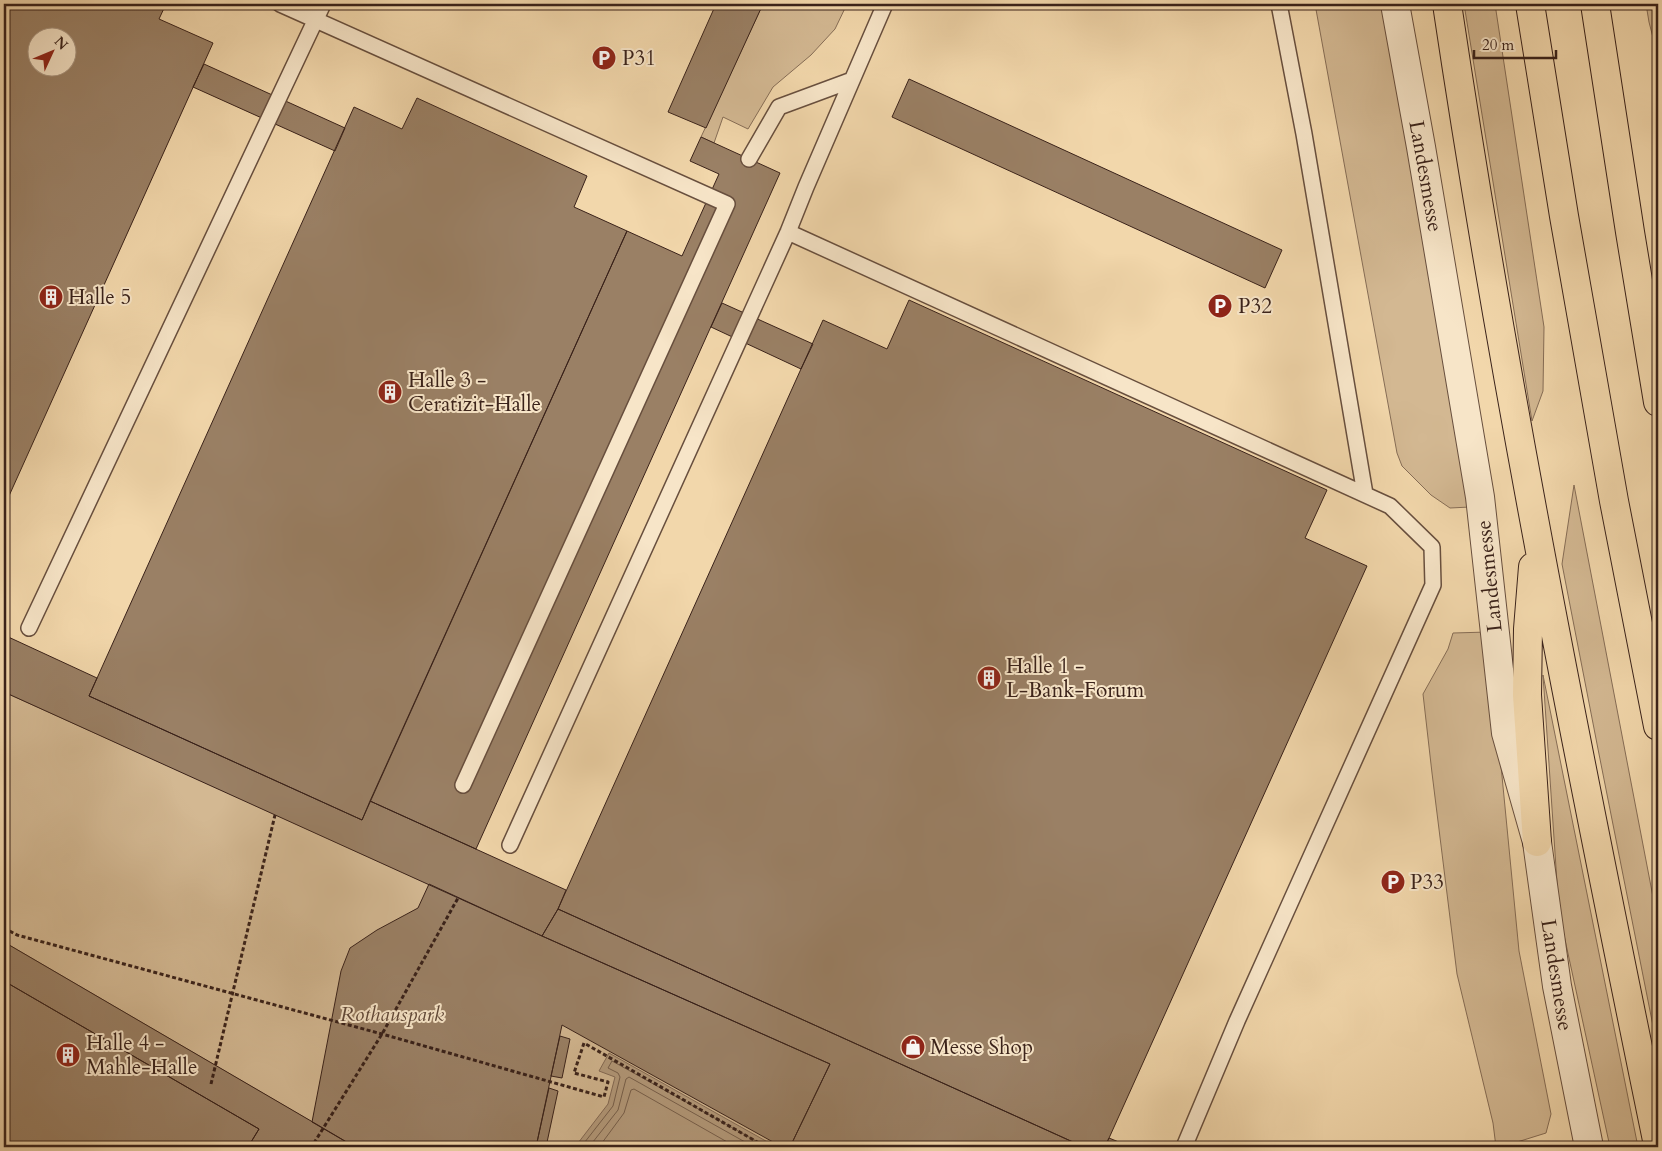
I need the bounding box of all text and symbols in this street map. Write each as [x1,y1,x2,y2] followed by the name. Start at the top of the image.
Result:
[28,28,78,78] north arrow
[1474,28,1557,60] scale bar
[50,32,72,54] text: N
[1482,35,1514,55] text: 20 m
[622,44,656,73] place label: P31
[591,45,617,71] parking icon: P31
[1401,118,1450,234] street label: Landesmesse
[68,283,131,312] place label: Halle 5
[38,284,64,310] building icon: Halle 5
[1238,292,1272,321] place label: P32
[1207,293,1233,319] parking icon: P32
[408,366,541,419] place label: Halle 3 - Ceratizit-Halle
[377,379,403,405] building icon: Halle 3 - Ceratizit-Halle
[1469,519,1510,633] street label: Landesmesse
[1006,652,1144,705] place label: Halle 1 - L-Bank-Forum
[976,665,1002,691] building icon: Halle 1 - L-Bank-Forum
[1410,868,1444,897] place label: P33
[1380,869,1406,895] parking icon: P33
[1533,917,1580,1033] street label: Landesmesse
[340,1000,445,1029] park label: Rothauspark
[86,1029,197,1082] place label: Halle 4 - Mahle-Halle
[930,1033,1033,1062] place label: Messe Shop
[900,1034,926,1060] shop icon: Messe Shop
[55,1042,81,1068] building icon: Halle 4 - Mahle-Halle

